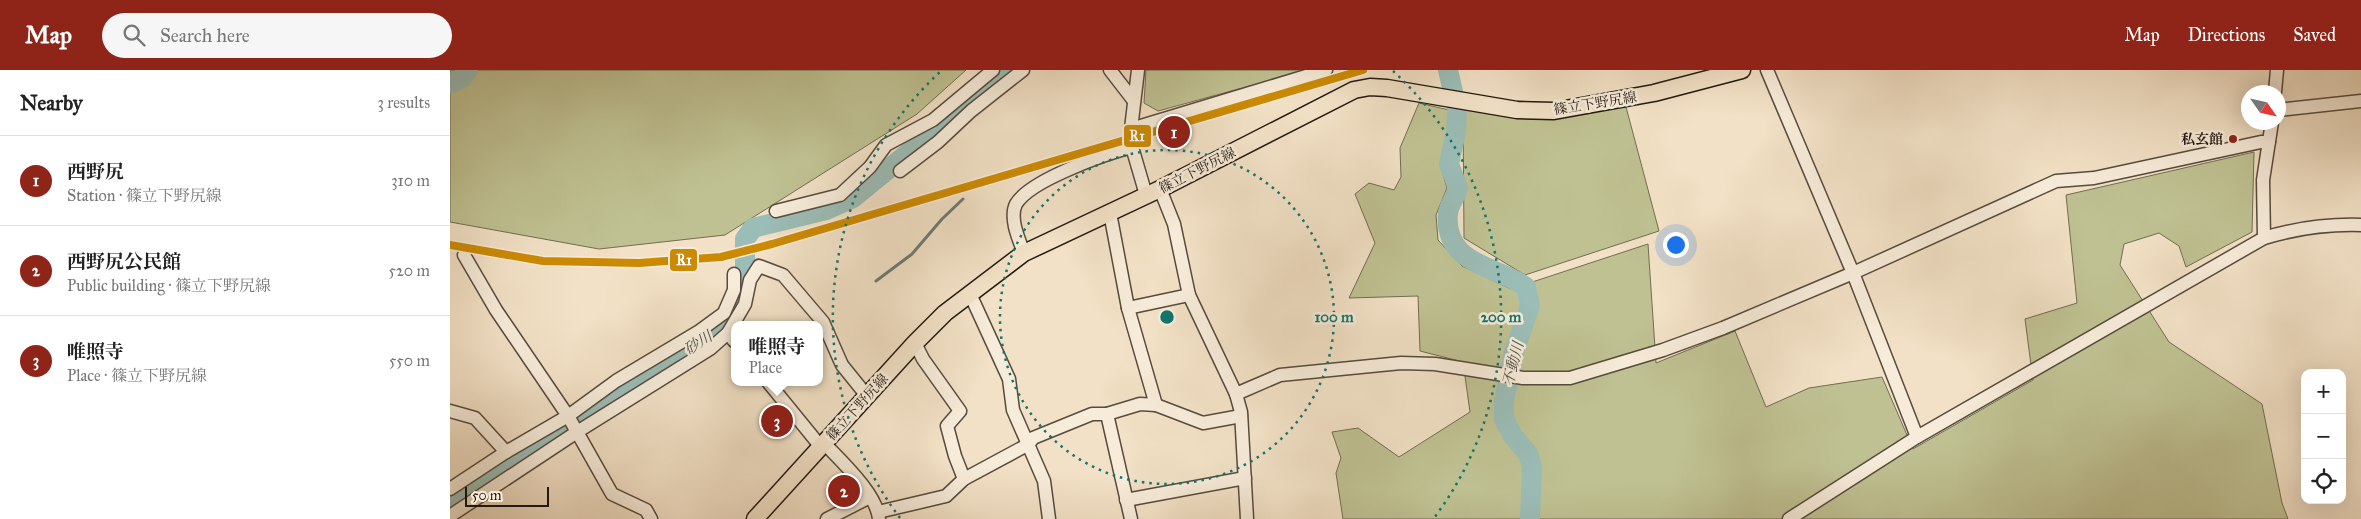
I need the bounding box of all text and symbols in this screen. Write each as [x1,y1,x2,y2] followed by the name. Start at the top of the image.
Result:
[102,13,452,58] search box
[25,20,72,50] text: Map
[120,21,148,49] icon: search
[160,24,250,47] text: Search here
[2124,24,2160,46] text: Map
[2188,24,2265,46] text: Directions
[2293,24,2336,46] text: Saved
[2241,85,2286,130] north arrow
[1552,89,1638,118] street label: 篠立下野尻線
[20,90,83,116] text: Nearby
[377,93,430,112] text: 3 results
[1158,113,1190,151] pin: 1
[1123,124,1152,148] line badge: R1
[1129,128,1145,145] text: R1
[2181,131,2223,148] place label: 私玄館
[2227,133,2239,145] marker: 私玄館
[1156,144,1239,197] street label: 篠立下野尻線
[67,160,124,183] text: 西野尻
[33,171,39,190] text: 1
[391,171,430,190] text: 310 m
[67,186,222,205] text: Station · 篠立下野尻線
[1663,232,1689,258] your location
[669,248,698,272] line badge: R1
[67,250,181,273] text: 西野尻公民館
[676,252,692,269] text: R1
[32,261,40,280] text: 2
[388,261,430,280] text: 520 m
[67,276,271,295] text: Public building · 篠立下野尻線
[1158,308,1176,326] centre of rings
[1314,308,1354,326] text: 100 m
[1481,308,1522,326] text: 200 m
[731,321,823,386] popup
[681,326,717,359] water label: 砂川
[748,335,806,358] text: 唯照寺
[1499,338,1528,388] water label: 不動川
[67,340,124,363] text: 唯照寺
[33,351,39,370] text: 3
[389,351,430,370] text: 550 m
[748,358,782,377] text: Place
[67,366,207,385] text: Place · 篠立下野尻線
[2301,369,2346,504] map controls
[2301,369,2346,414] button: +
[823,370,892,444] street label: 篠立下野尻線
[761,402,793,440] pin: 3
[2301,414,2346,459] button: −
[2301,459,2346,504] button: locate
[828,472,860,510] pin: 2
[465,484,549,507] scale bar
[472,487,501,504] text: 50 m

